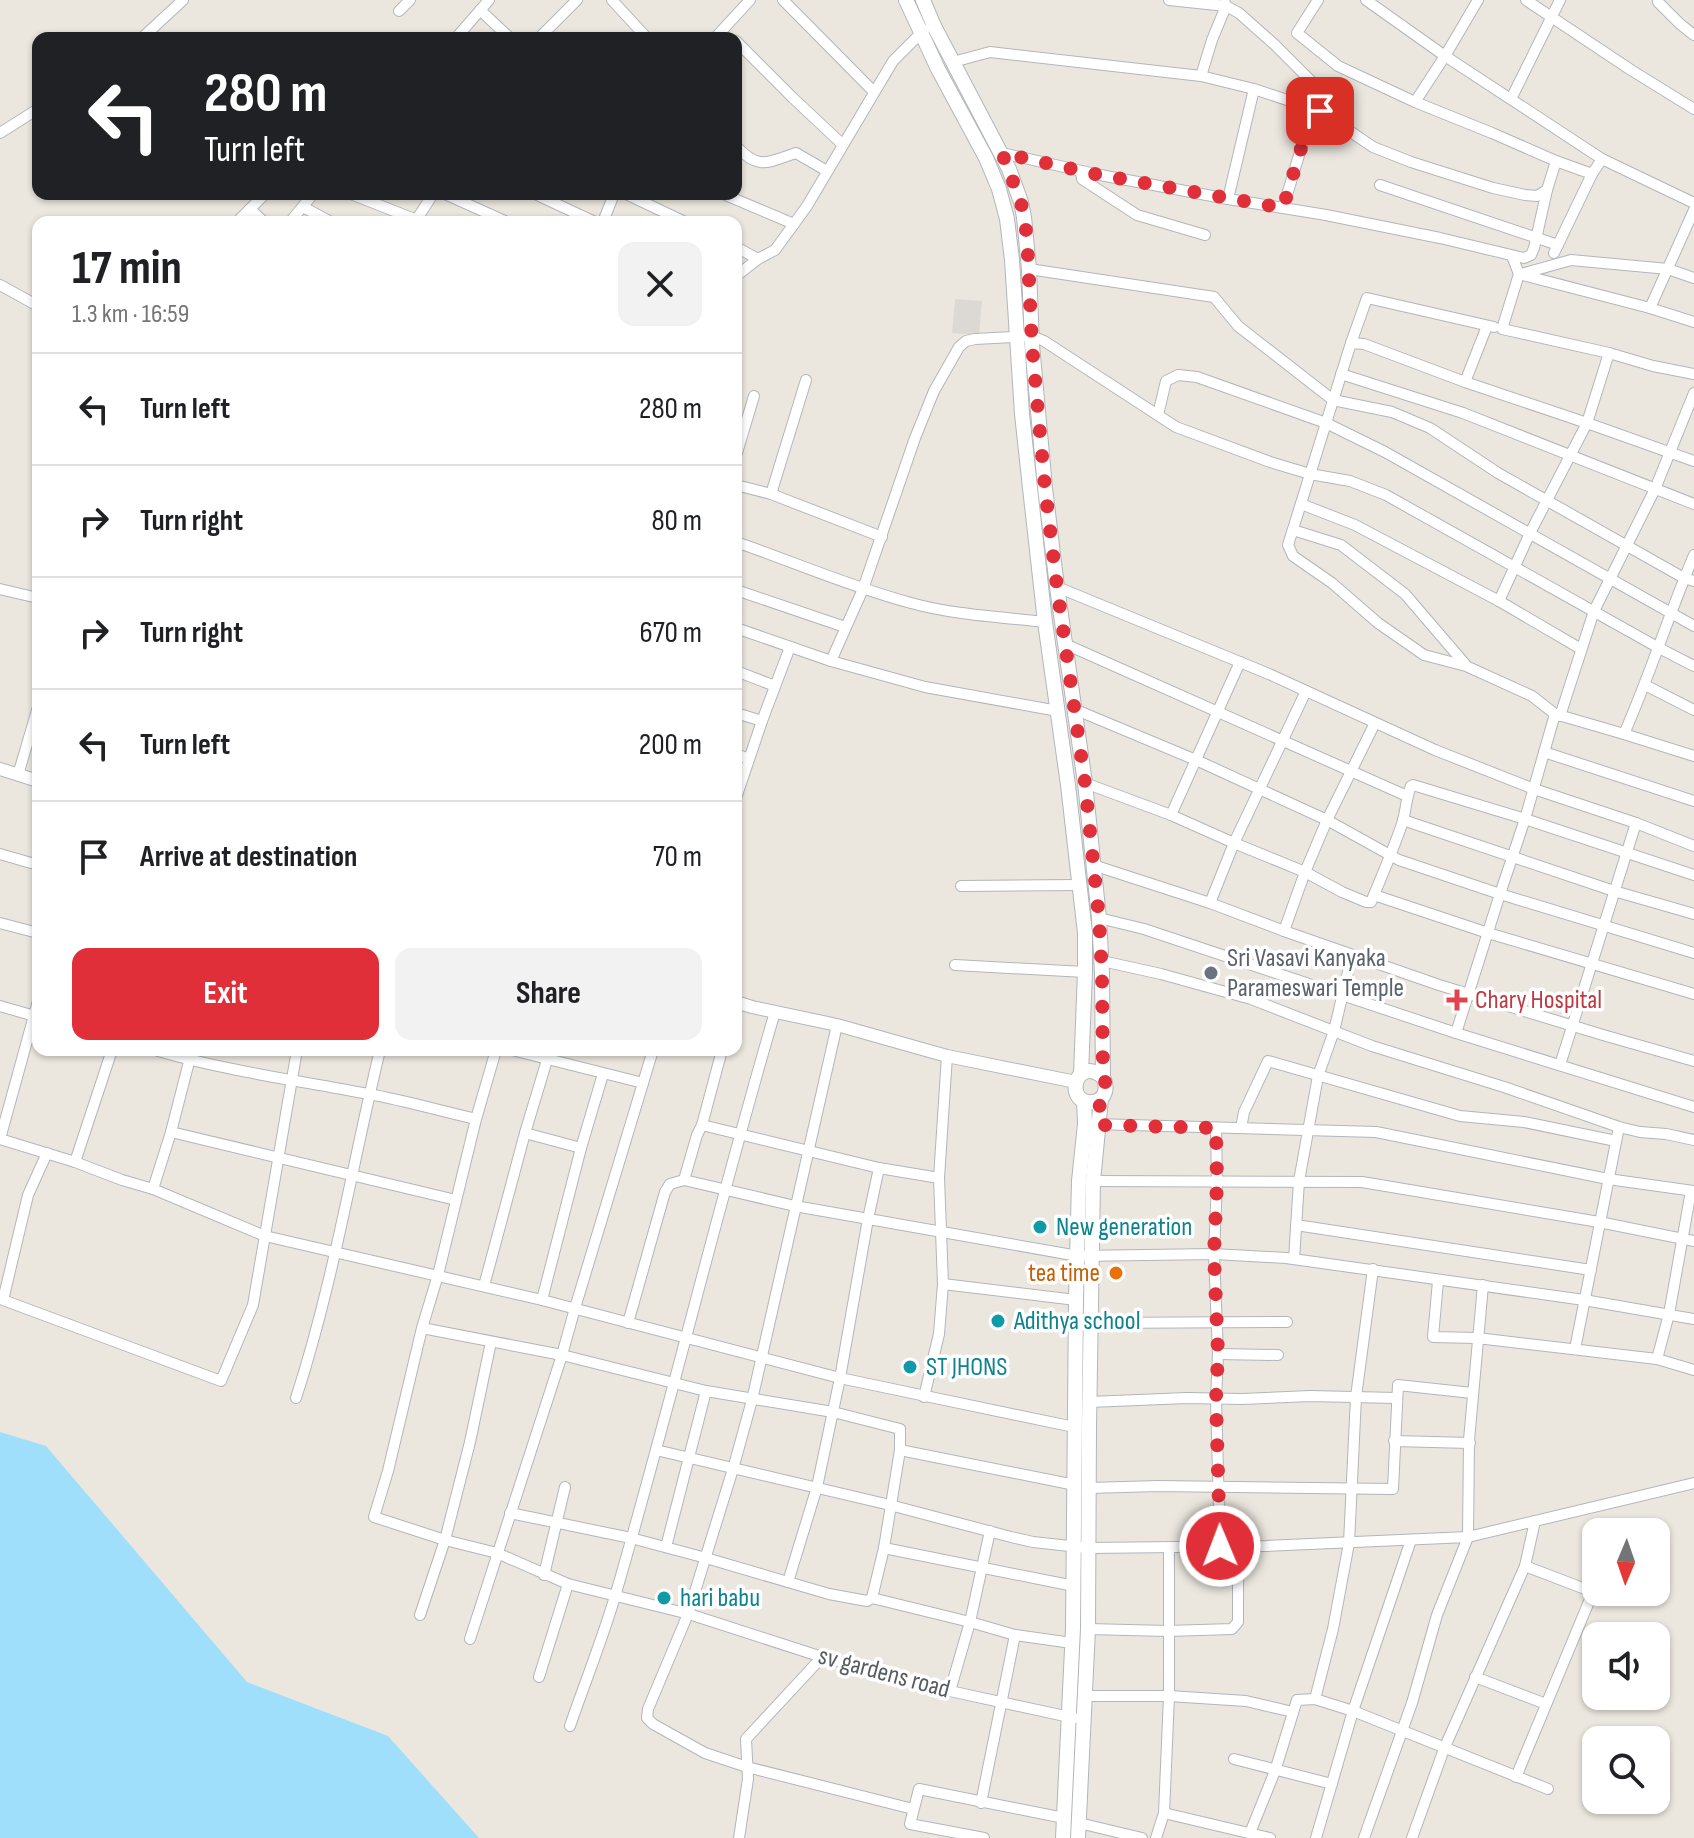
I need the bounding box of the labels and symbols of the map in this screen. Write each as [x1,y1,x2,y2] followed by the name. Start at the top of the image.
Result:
[1286,77,1354,145] pin
[1227,943,1404,1004] place label: Sri Vasavi Kanyaka Parameswari Temple
[1202,964,1220,982] marker: Sri Vasavi Kanyaka Parameswari Temple
[1475,985,1602,1016] place label: Chary Hospital
[1446,989,1468,1011] marker: Chary Hospital
[1056,1212,1192,1243] place label: New generation
[1031,1218,1049,1236] marker: New generation
[1028,1258,1100,1289] place label: tea time
[1107,1264,1125,1282] marker: tea time
[1013,1306,1141,1337] place label: Adithya school
[989,1312,1007,1330] marker: Adithya school
[926,1352,1007,1383] place label: ST JHONS
[901,1358,919,1376] marker: ST JHONS
[1178,1504,1262,1588] position arrow
[1582,1518,1670,1606] north arrow
[680,1583,760,1614] place label: hari babu
[655,1589,673,1607] marker: hari babu
[815,1641,953,1705] street label: sv gardens road

